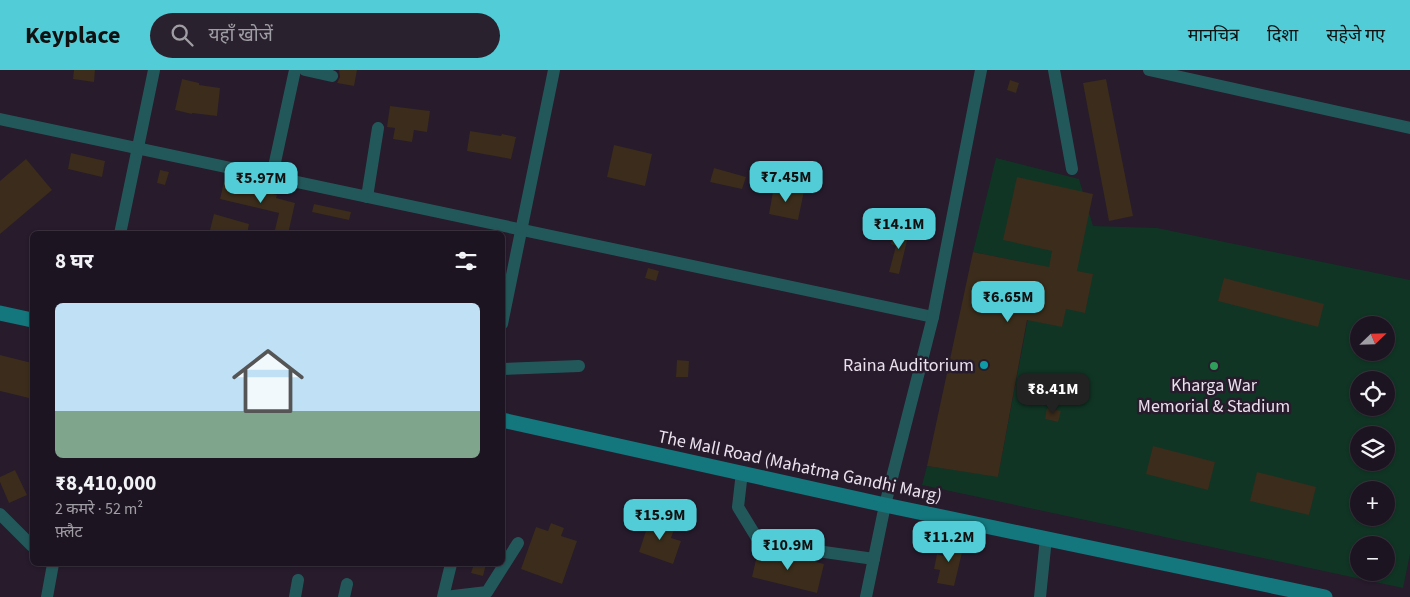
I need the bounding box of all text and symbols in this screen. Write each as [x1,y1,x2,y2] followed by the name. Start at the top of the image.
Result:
[150,13,500,58] search box
[25,18,120,53] text: Keyplace
[168,21,196,49] icon: search
[208,22,273,49] text: यहाँ खोजें
[1188,23,1239,48] text: मानचित्र
[1267,23,1298,48] text: दिशा
[1326,23,1385,48] text: सहेजे गए
[745,160,827,203] pin: ₹7.45M
[220,162,302,204] pin: ₹5.97M
[761,166,811,188] text: ₹7.45M
[236,167,286,189] text: ₹5.97M
[858,208,940,250] pin: ₹14.1M
[874,213,924,235] text: ₹14.1M
[55,246,93,276] text: 8 घर
[452,247,480,275] icon: filters
[967,280,1049,323] pin: ₹6.65M
[983,286,1033,308] text: ₹6.65M
[1350,316,1395,361] north arrow
[1350,316,1395,581] map controls
[223,336,313,426] icon: home
[843,353,974,378] place label: Raina Auditorium
[978,359,990,371] marker: Raina Auditorium
[1208,360,1220,372] marker: Kharga War Memorial & Stadium
[1350,371,1395,416] button: locate
[1012,372,1094,415] pin: ₹8.41M
[1138,373,1290,419] place label: Kharga War Memorial & Stadium
[1028,378,1078,400] text: ₹8.41M
[656,424,944,509] street label: The Mall Road (Mahatma Gandhi Marg)
[1350,426,1395,471] button: layers
[55,468,156,498] text: ₹8,410,000
[1350,481,1395,526] button: +
[55,498,143,520] text: 2 कमरे · 52 m²
[619,498,701,541] pin: ₹15.9M
[635,504,685,526] text: ₹15.9M
[908,520,990,563] pin: ₹11.2M
[55,521,83,543] text: फ़्लैट
[924,526,974,548] text: ₹11.2M
[747,528,829,571] pin: ₹10.9M
[763,534,813,556] text: ₹10.9M
[1350,536,1395,581] button: −

